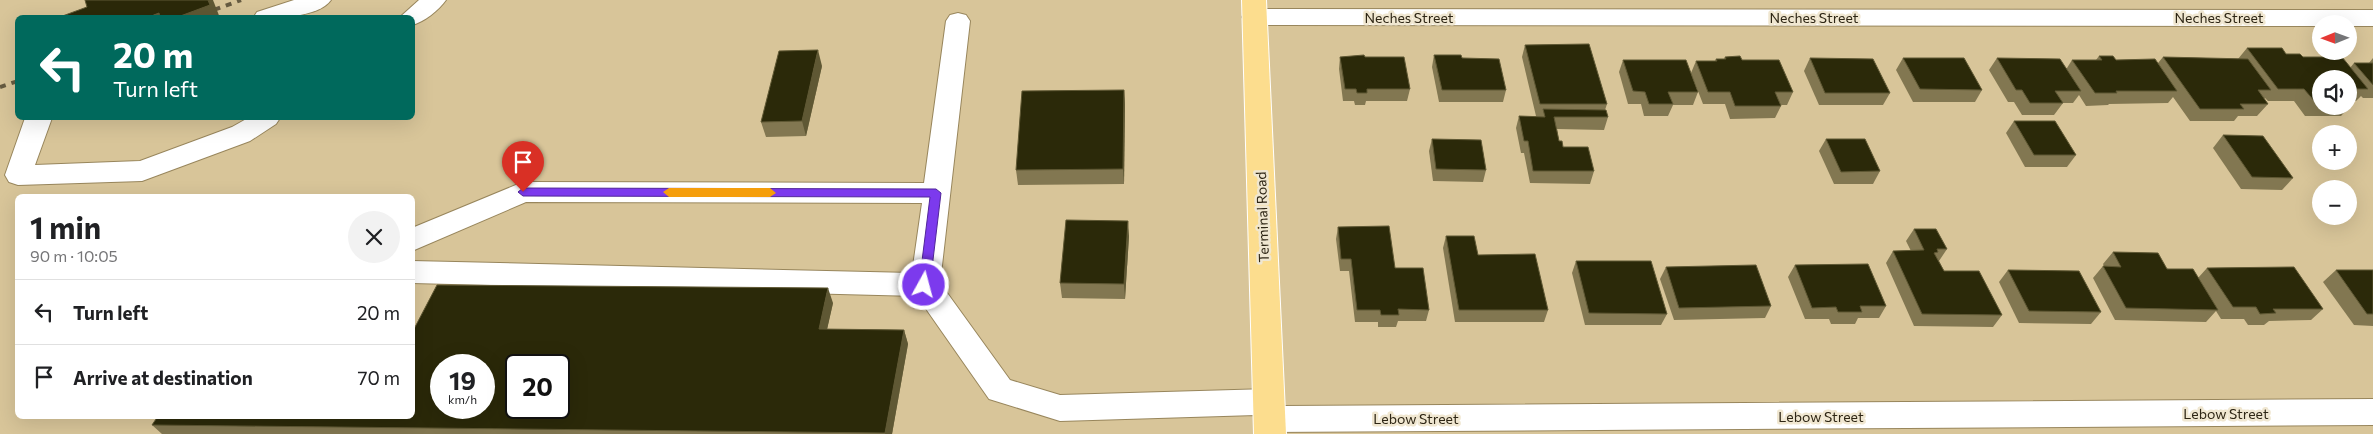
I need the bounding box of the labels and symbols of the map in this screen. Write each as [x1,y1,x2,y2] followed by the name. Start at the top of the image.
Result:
[1365,9,1454,26] street label: Neches Street
[1770,9,1859,26] street label: Neches Street
[2175,9,2264,26] street label: Neches Street
[2312,15,2358,60] north arrow
[502,141,544,192] pin
[1252,171,1272,263] street label: Terminal Road
[897,258,949,310] position arrow
[505,354,570,419] speed limit sign: 20
[2183,405,2269,422] street label: Lebow Street
[1778,408,1864,425] street label: Lebow Street
[1373,410,1459,427] street label: Lebow Street

